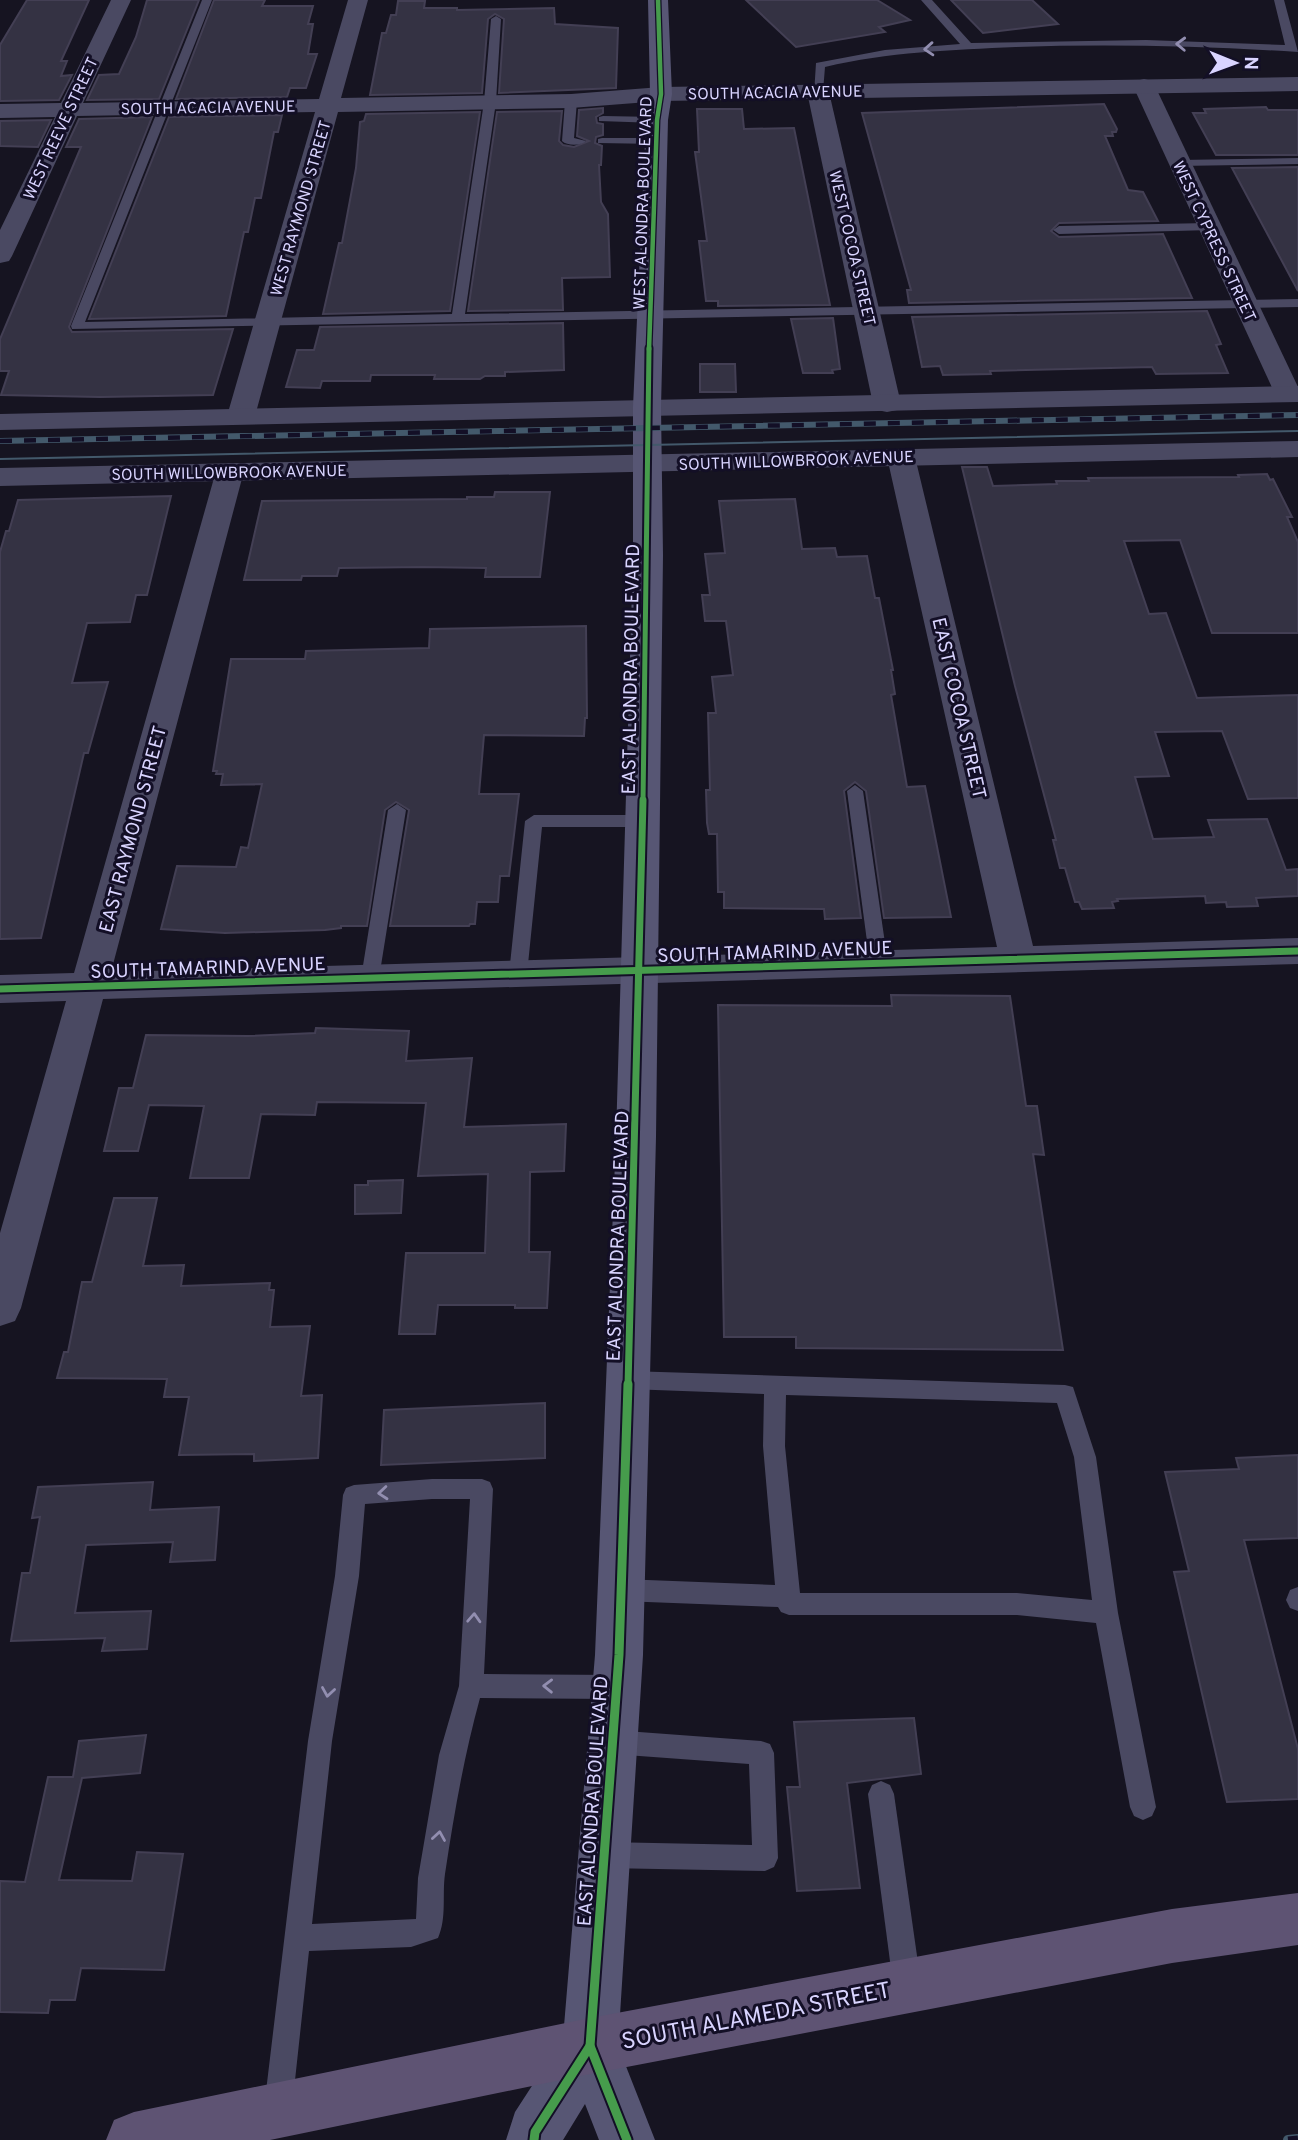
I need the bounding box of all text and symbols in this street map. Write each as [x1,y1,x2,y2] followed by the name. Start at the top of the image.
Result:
[1200,28,1270,98] north arrow
[1175,36,1186,52] one-way arrow
[923,41,934,56] one-way arrow
[20,54,104,203] street label: WEST REEVE STREET
[1238,56,1262,70] text: N
[687,82,863,106] street label: SOUTH ACACIA AVENUE
[630,96,658,310] street label: WEST ALONDRA BOULEVARD
[120,97,296,121] street label: SOUTH ACACIA AVENUE
[267,118,337,299] street label: WEST RAYMOND STREET
[1167,158,1259,325] street label: WEST CYPRESS STREET
[823,169,879,328] street label: WEST COCOA STREET
[678,448,914,476] street label: SOUTH WILLOWBROOK AVENUE
[111,462,347,486] street label: SOUTH WILLOWBROOK AVENUE
[618,543,646,795] street label: EAST ALONDRA BOULEVARD
[925,615,991,802] street label: EAST COCOA STREET
[95,724,173,936] street label: EAST RAYMOND STREET
[657,937,893,969] street label: SOUTH TAMARIND AVENUE
[90,953,326,985] street label: SOUTH TAMARIND AVENUE
[603,1110,635,1362] street label: EAST ALONDRA BOULEVARD
[377,1485,388,1500] one-way arrow
[467,1612,482,1623] one-way arrow
[573,1675,615,1927] street label: EAST ALONDRA BOULEVARD
[542,1679,553,1694] one-way arrow
[321,1686,336,1698] one-way arrow
[431,1830,446,1842] one-way arrow
[620,1977,893,2058] street label: SOUTH ALAMEDA STREET

